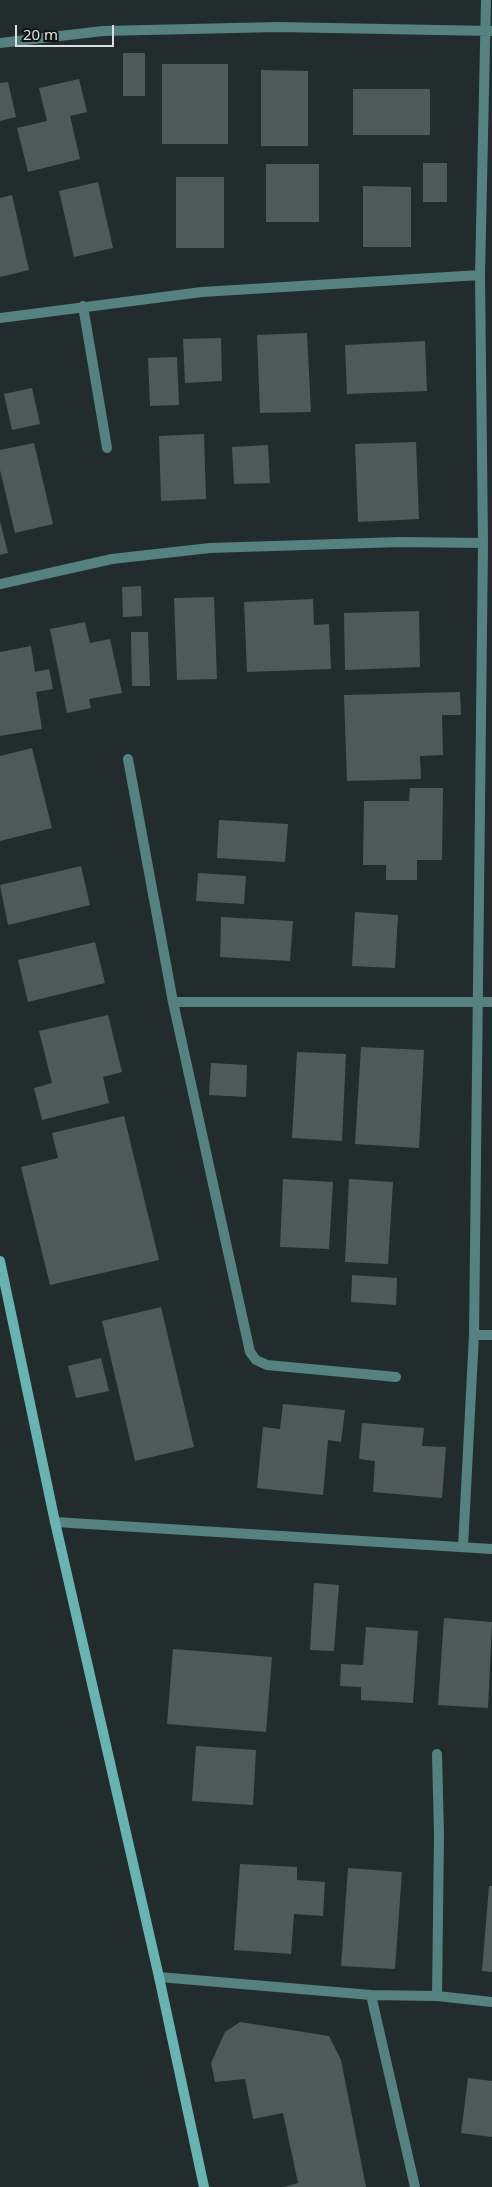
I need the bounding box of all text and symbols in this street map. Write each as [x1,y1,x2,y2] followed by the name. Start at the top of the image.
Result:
[18,15,116,47] scale bar
[23,24,58,44] text: 20 m

